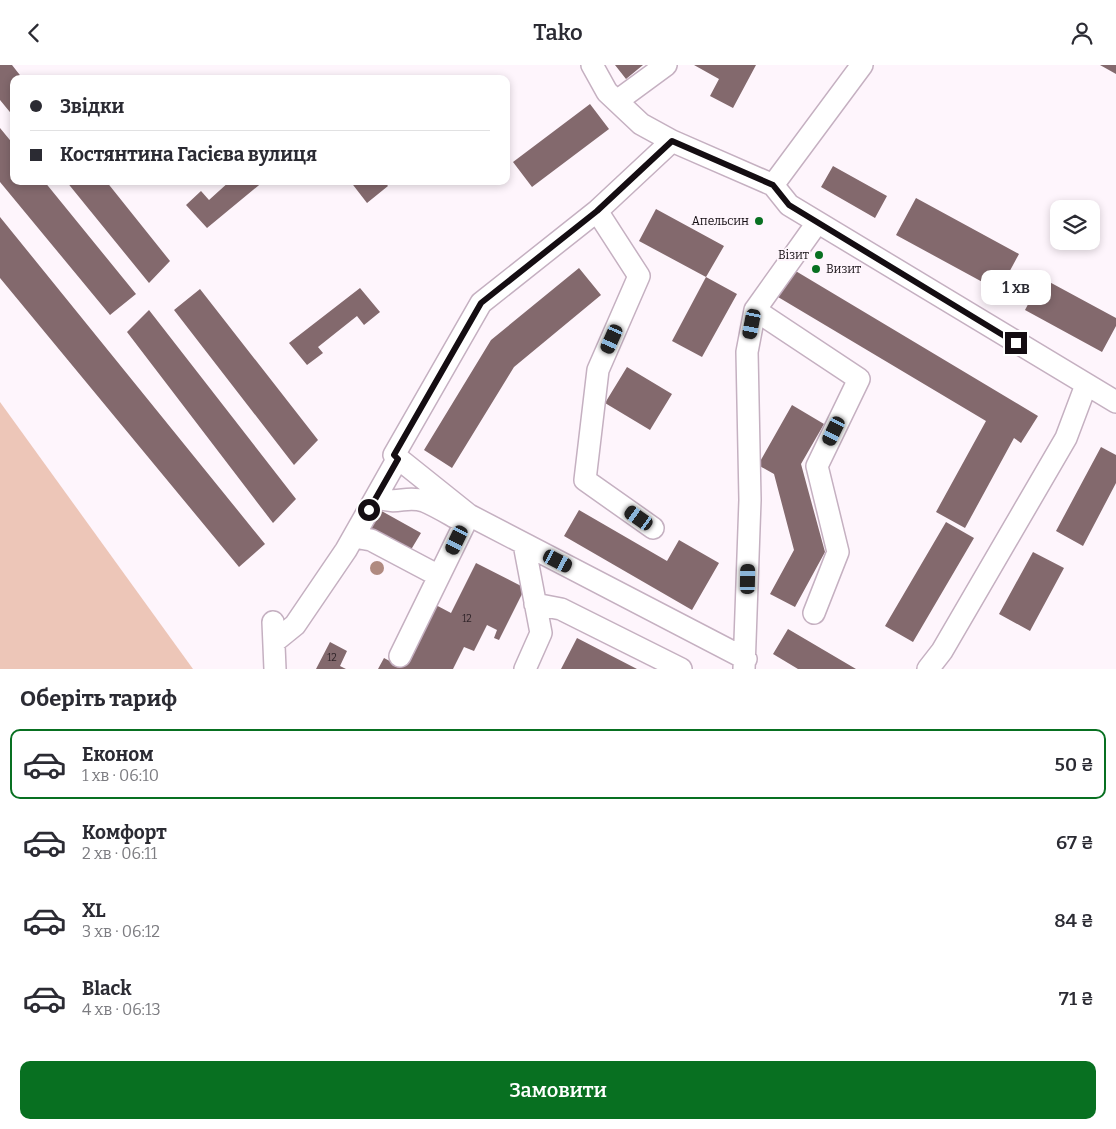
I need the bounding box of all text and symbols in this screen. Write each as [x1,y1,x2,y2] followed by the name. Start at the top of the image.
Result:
[20,19,48,47] icon: back
[533,19,583,46] text: Tako
[1068,19,1096,47] icon: person
[60,95,124,118] text: Звідки
[60,143,317,166] text: Костянтина Гасієва вулиця
[1050,200,1100,250] map controls
[1050,200,1100,250] button: layers
[692,214,749,228] place label: Апельсин
[753,215,765,227] marker: Апельсин
[778,248,809,262] place label: Візит
[813,249,825,261] marker: Візит
[826,262,861,276] place label: Визит
[810,263,822,275] marker: Визит
[981,271,1051,305] callout: 1 хв
[1002,278,1030,297] text: 1 хв
[741,308,762,340] car
[599,322,624,356] car
[1005,332,1027,354] route end
[820,414,847,448] car
[358,499,380,521] route start
[622,503,655,533] car
[443,523,470,557] car
[541,548,574,574] car
[740,564,755,594] car
[462,613,472,625] house number: 12
[327,652,337,664] house number: 12
[20,685,177,712] text: Оберіть тариф
[22,742,67,787] icon: car
[82,743,153,766] text: Економ
[1055,753,1094,776] text: 50 ₴
[82,766,159,785] text: 1 хв · 06:10
[22,820,67,865] icon: car
[82,821,167,844] text: Комфорт
[1056,831,1094,854] text: 67 ₴
[82,844,157,863] text: 2 хв · 06:11
[22,898,67,943] icon: car
[82,899,106,922] text: XL
[1054,909,1094,932] text: 84 ₴
[82,922,160,941] text: 3 хв · 06:12
[22,976,67,1021] icon: car
[82,977,132,1000] text: Black
[1059,987,1094,1010] text: 71 ₴
[82,1000,161,1019] text: 4 хв · 06:13
[20,1061,1096,1119] button: Замовити

